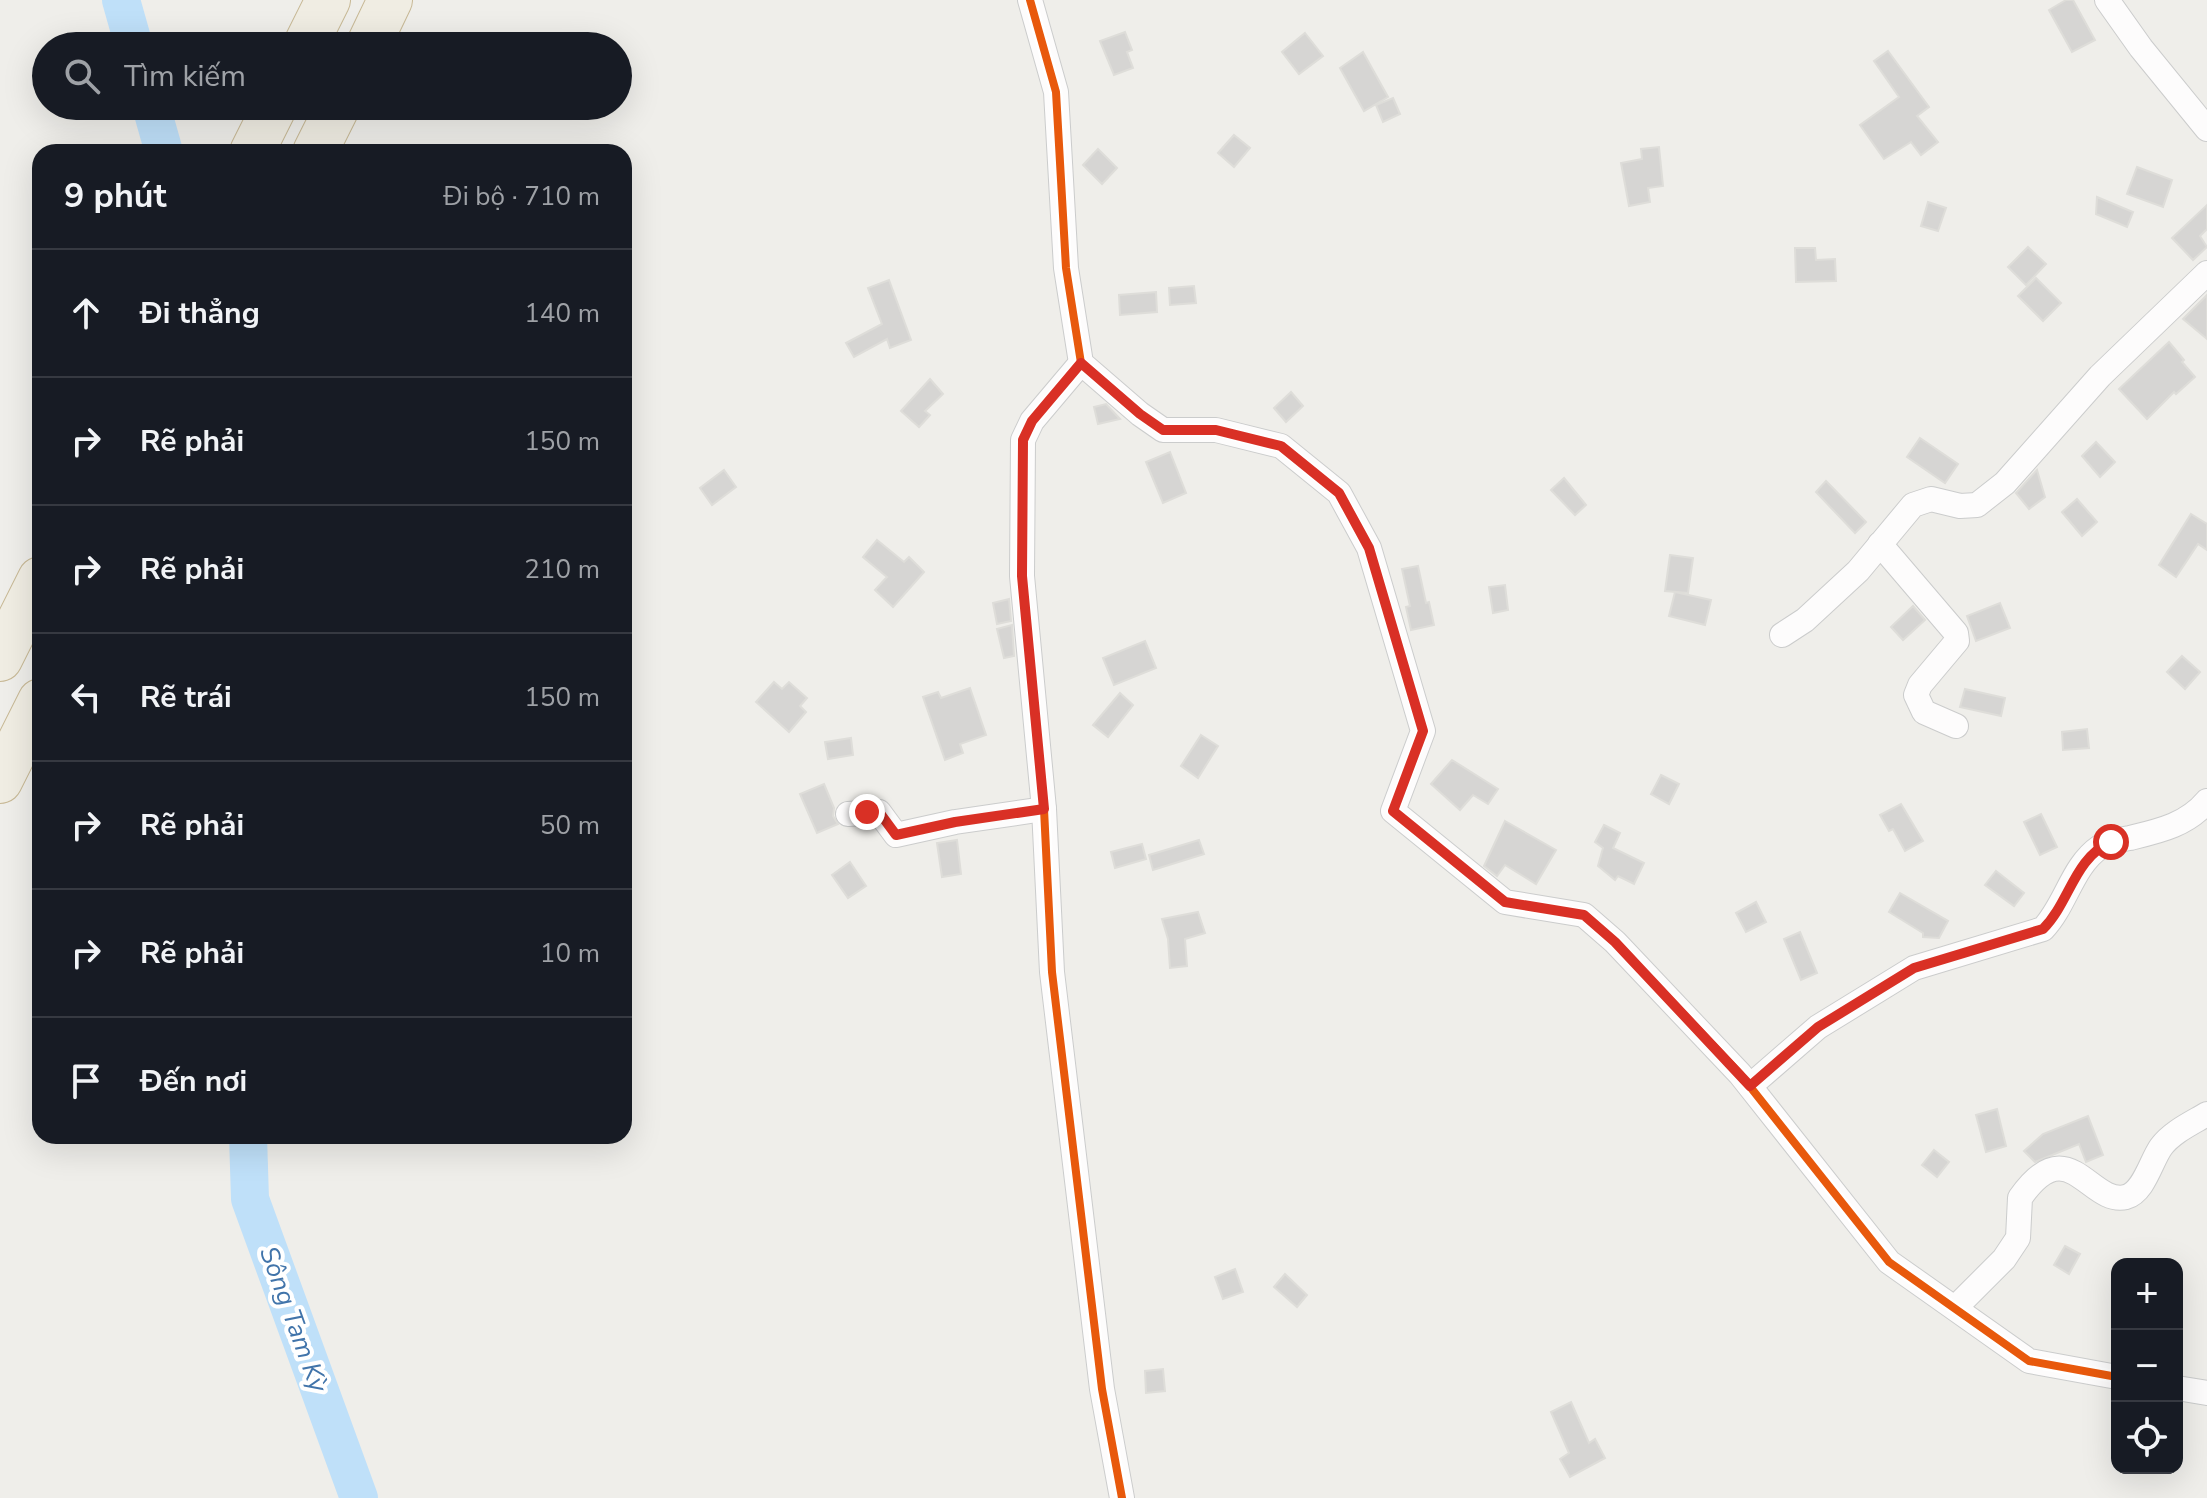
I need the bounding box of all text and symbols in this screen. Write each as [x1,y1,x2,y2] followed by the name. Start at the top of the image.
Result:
[32,32,632,120] search box
[60,54,104,98] icon: search
[124,56,246,97] text: Tìm kiếm
[64,173,167,219] text: 9 phút
[443,179,600,214] text: Đi bộ · 710 m
[64,291,108,335] icon: ahead
[140,293,260,334] text: Đi thẳng
[524,296,600,331] text: 140 m
[64,419,108,463] icon: right
[140,421,244,462] text: Rẽ phải
[524,424,600,459] text: 150 m
[64,547,108,591] icon: right
[140,549,244,590] text: Rẽ phải
[524,552,600,587] text: 210 m
[64,675,108,719] icon: left
[140,677,232,718] text: Rẽ trái
[524,680,600,715] text: 150 m
[849,794,885,830] route end
[64,803,108,847] icon: right
[140,805,244,846] text: Rẽ phải
[540,808,600,843] text: 50 m
[2093,824,2129,860] route start
[64,931,108,975] icon: right
[140,933,244,974] text: Rẽ phải
[540,936,600,971] text: 10 m
[64,1059,108,1103] icon: arrive
[140,1061,247,1102] text: Đến nơi
[251,1242,337,1398] water label: Sông Tam Kỳ
[2111,1258,2183,1474] map controls
[2111,1258,2183,1330] button: +
[2111,1330,2183,1402] button: −
[2111,1402,2183,1474] button: locate

